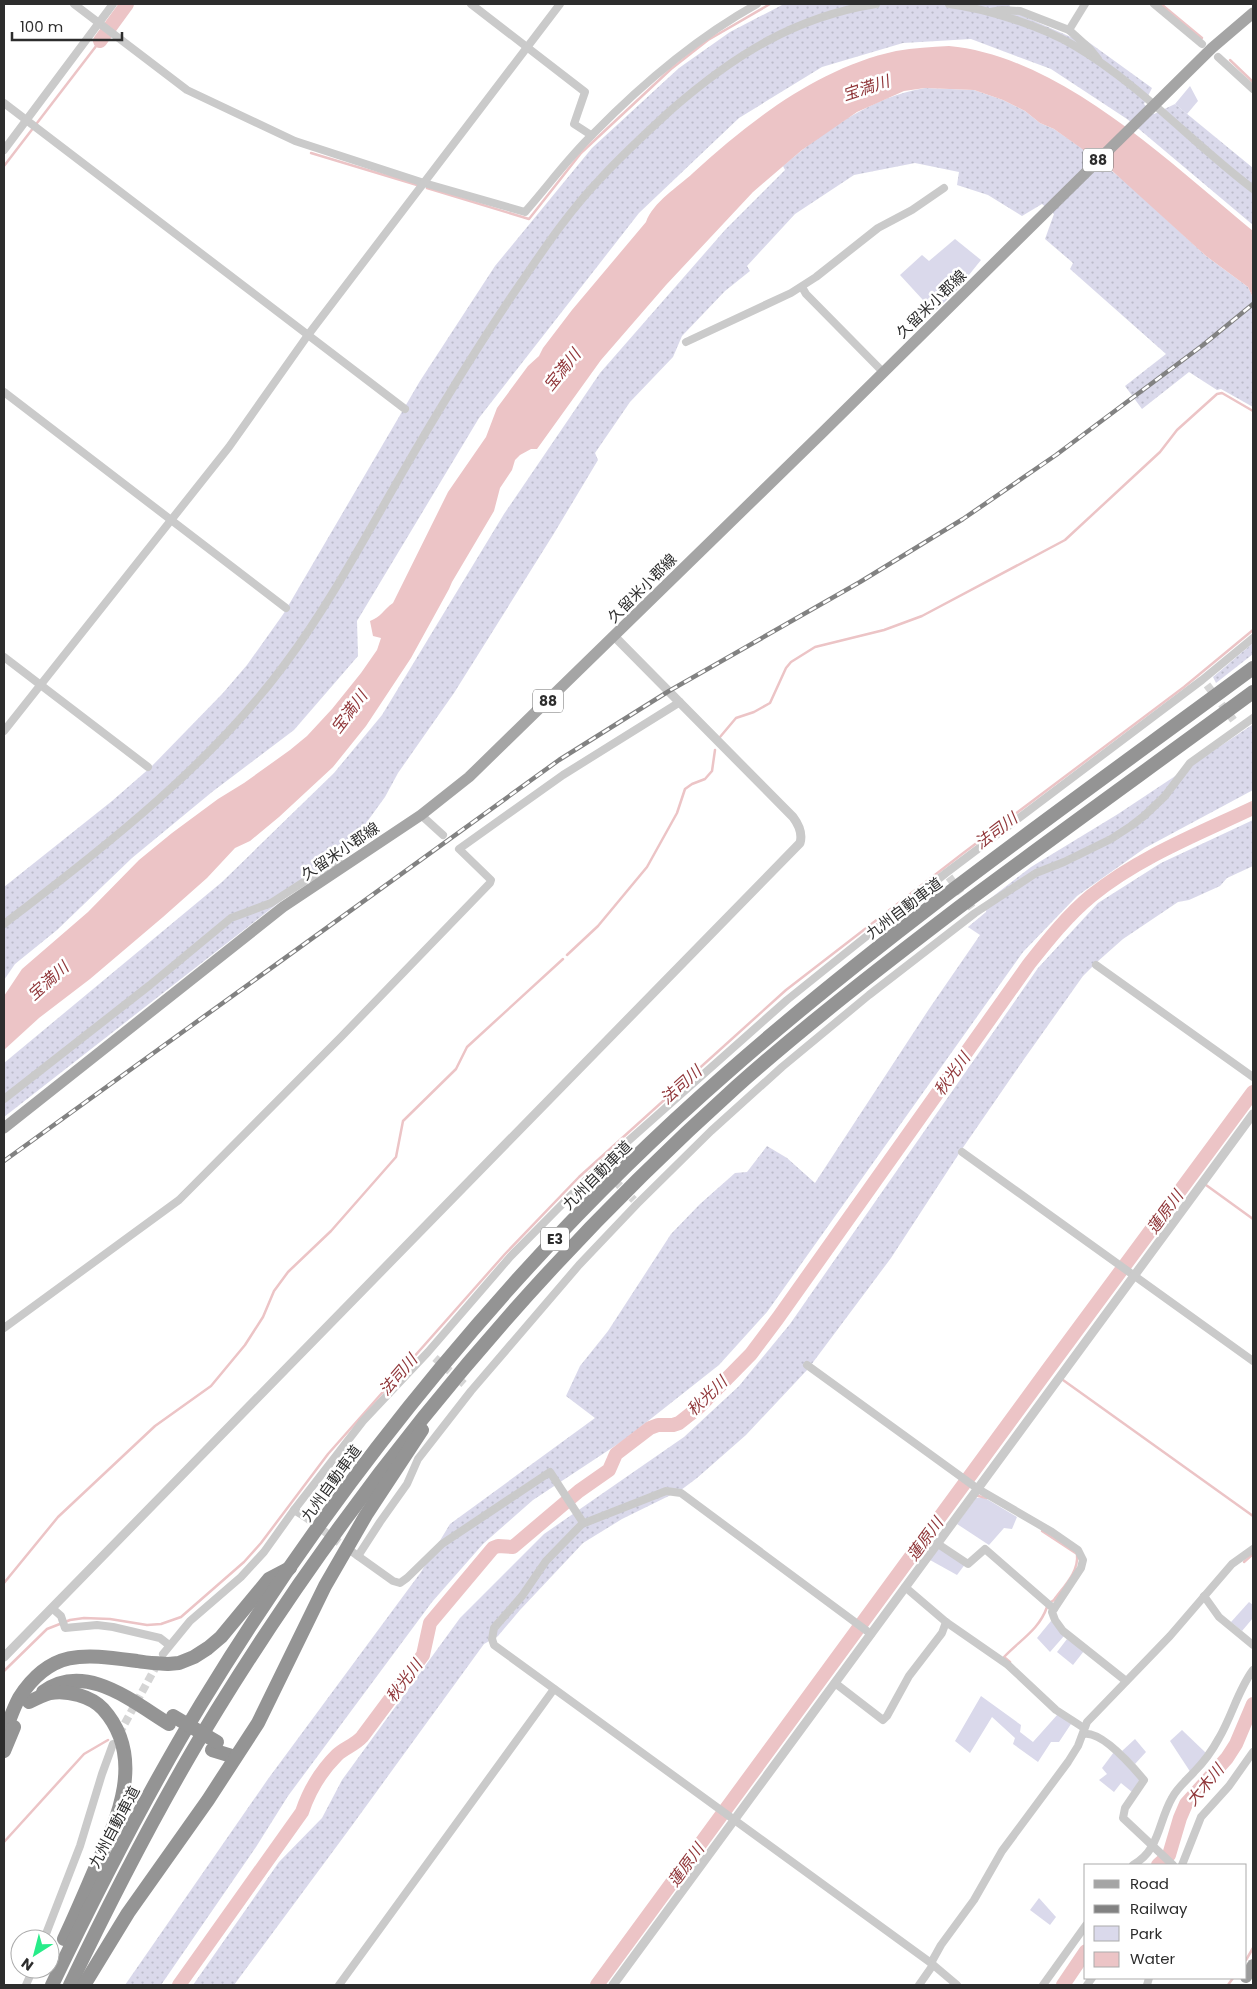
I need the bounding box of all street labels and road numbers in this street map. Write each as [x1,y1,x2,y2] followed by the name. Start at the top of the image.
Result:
[1083,148,1113,172] road number: 88
[891,265,971,343] street label: 久留米小郡線
[603,549,681,627] street label: 久留米小郡線
[533,689,563,712] road number: 88
[297,817,383,885] street label: 久留米小郡線
[862,873,946,943] street label: 九州自動車道
[558,1136,636,1214] street label: 九州自動車道
[541,1228,569,1250] road number: E3
[296,1440,366,1526] street label: 九州自動車道
[84,1782,144,1872] street label: 九州自動車道

